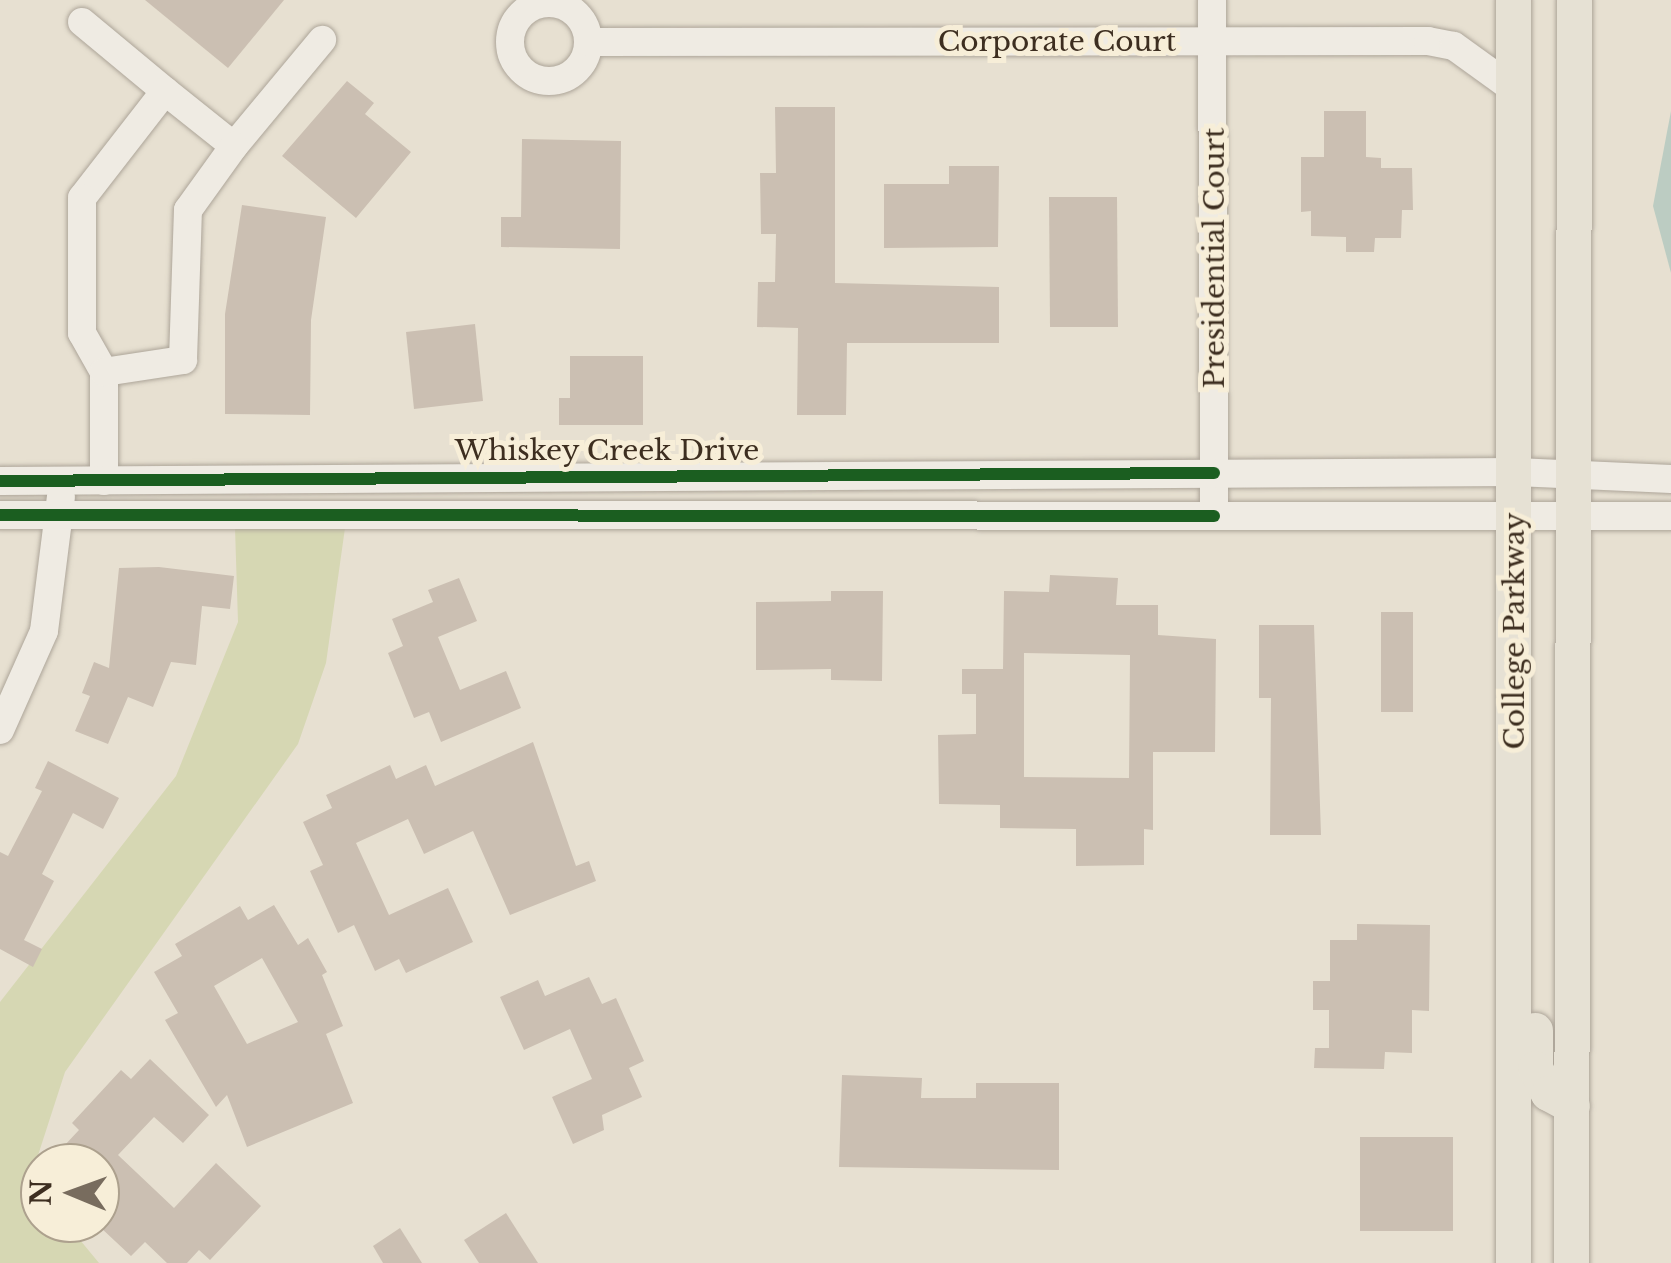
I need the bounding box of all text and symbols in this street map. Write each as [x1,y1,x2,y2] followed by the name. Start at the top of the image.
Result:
[938,25,1176,59] street label: Corporate Court
[1198,127,1232,389] street label: Presidential Court
[454,434,760,468] street label: Whiskey Creek Drive
[1498,512,1532,750] street label: College Parkway
[20,1143,120,1243] north arrow
[24,1179,59,1206] text: N

